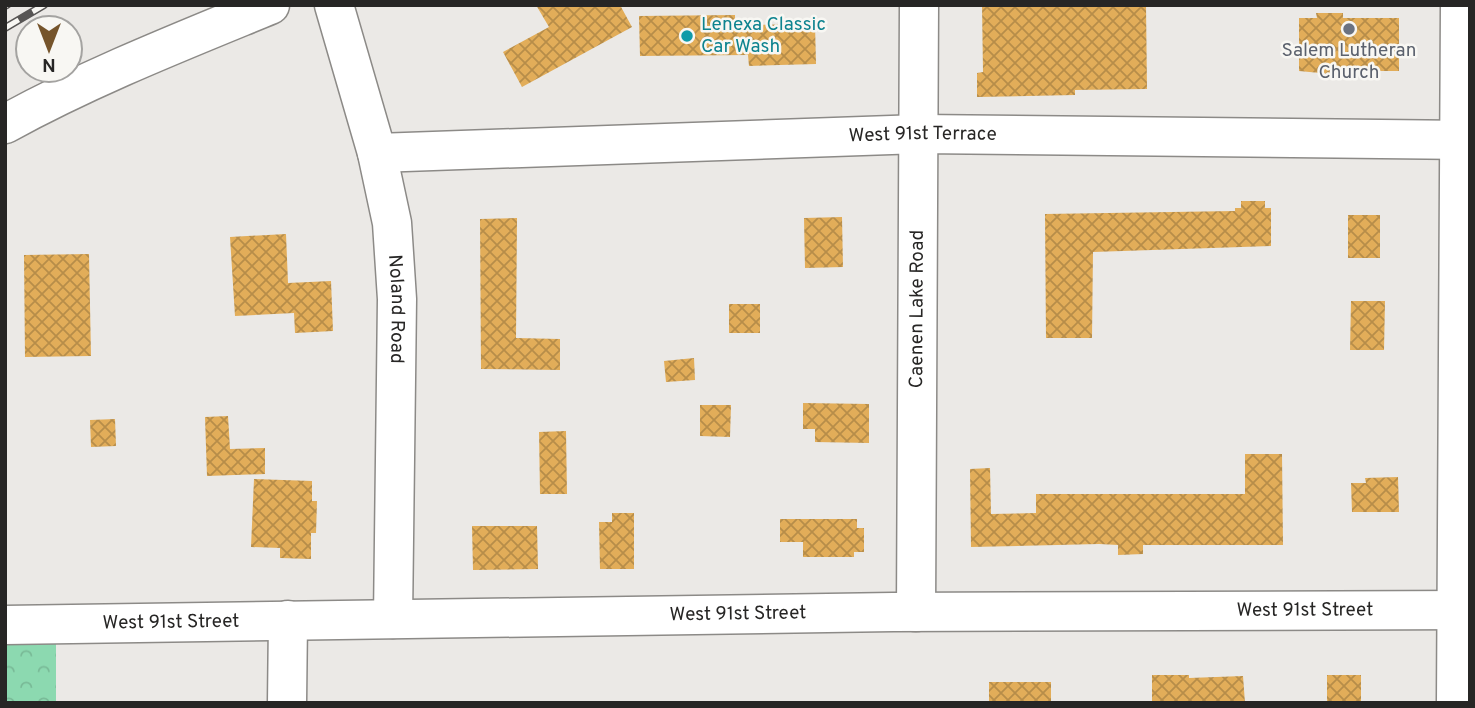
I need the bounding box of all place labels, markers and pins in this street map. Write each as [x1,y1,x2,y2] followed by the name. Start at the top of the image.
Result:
[701,13,826,59] place label: Lenexa Classic Car Wash
[1341,21,1357,37] marker: Salem Lutheran Church
[679,28,695,44] marker: Lenexa Classic Car Wash
[1282,39,1416,85] place label: Salem Lutheran Church

